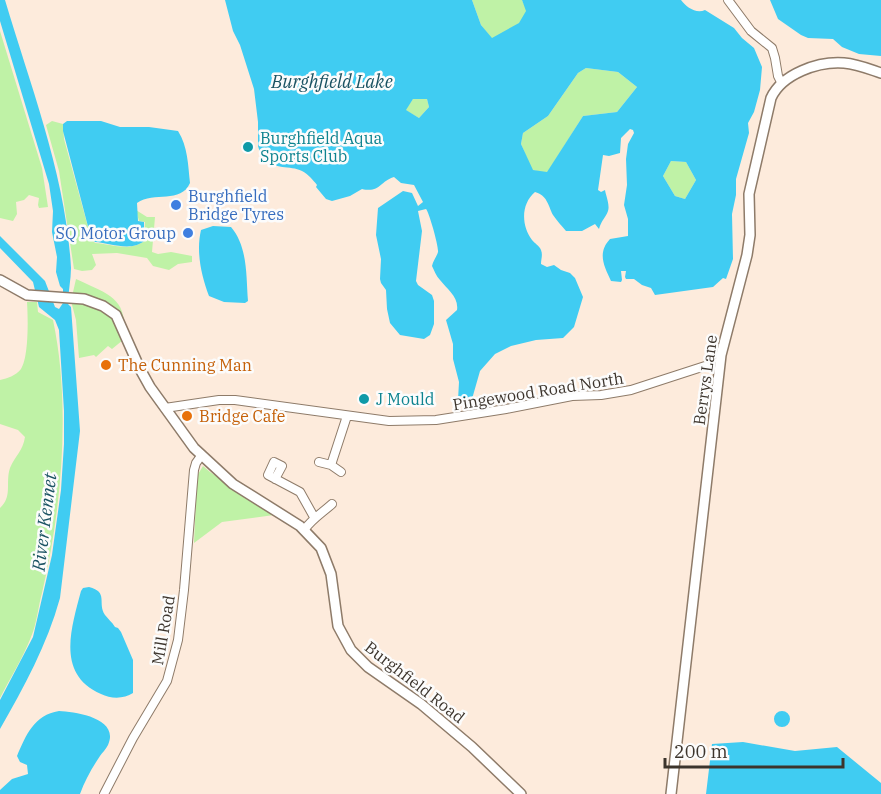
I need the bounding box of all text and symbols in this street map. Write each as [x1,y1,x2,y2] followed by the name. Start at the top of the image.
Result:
[270,70,393,93] water label: Burghfield Lake
[260,128,383,166] place label: Burghfield Aqua Sports Club
[241,140,255,154] marker: Burghfield Aqua Sports Club
[188,186,284,224] place label: Burghfield Bridge Tyres
[169,198,183,212] marker: Burghfield Bridge Tyres
[56,223,176,243] place label: SQ Motor Group
[181,226,195,240] marker: SQ Motor Group
[689,334,721,426] street label: Berrys Lane
[118,355,252,375] place label: The Cunning Man
[99,358,113,372] marker: The Cunning Man
[451,368,625,414] street label: Pingewood Road North
[376,389,435,409] place label: J Mould
[357,392,371,406] marker: J Mould
[199,406,285,426] place label: Bridge Cafe
[180,409,194,423] marker: Bridge Cafe
[26,471,61,573] water label: River Kennet
[147,593,179,666] street label: Mill Road
[361,637,469,727] street label: Burghfield Road
[665,731,844,769] scale bar
[674,740,728,763] text: 200 m

